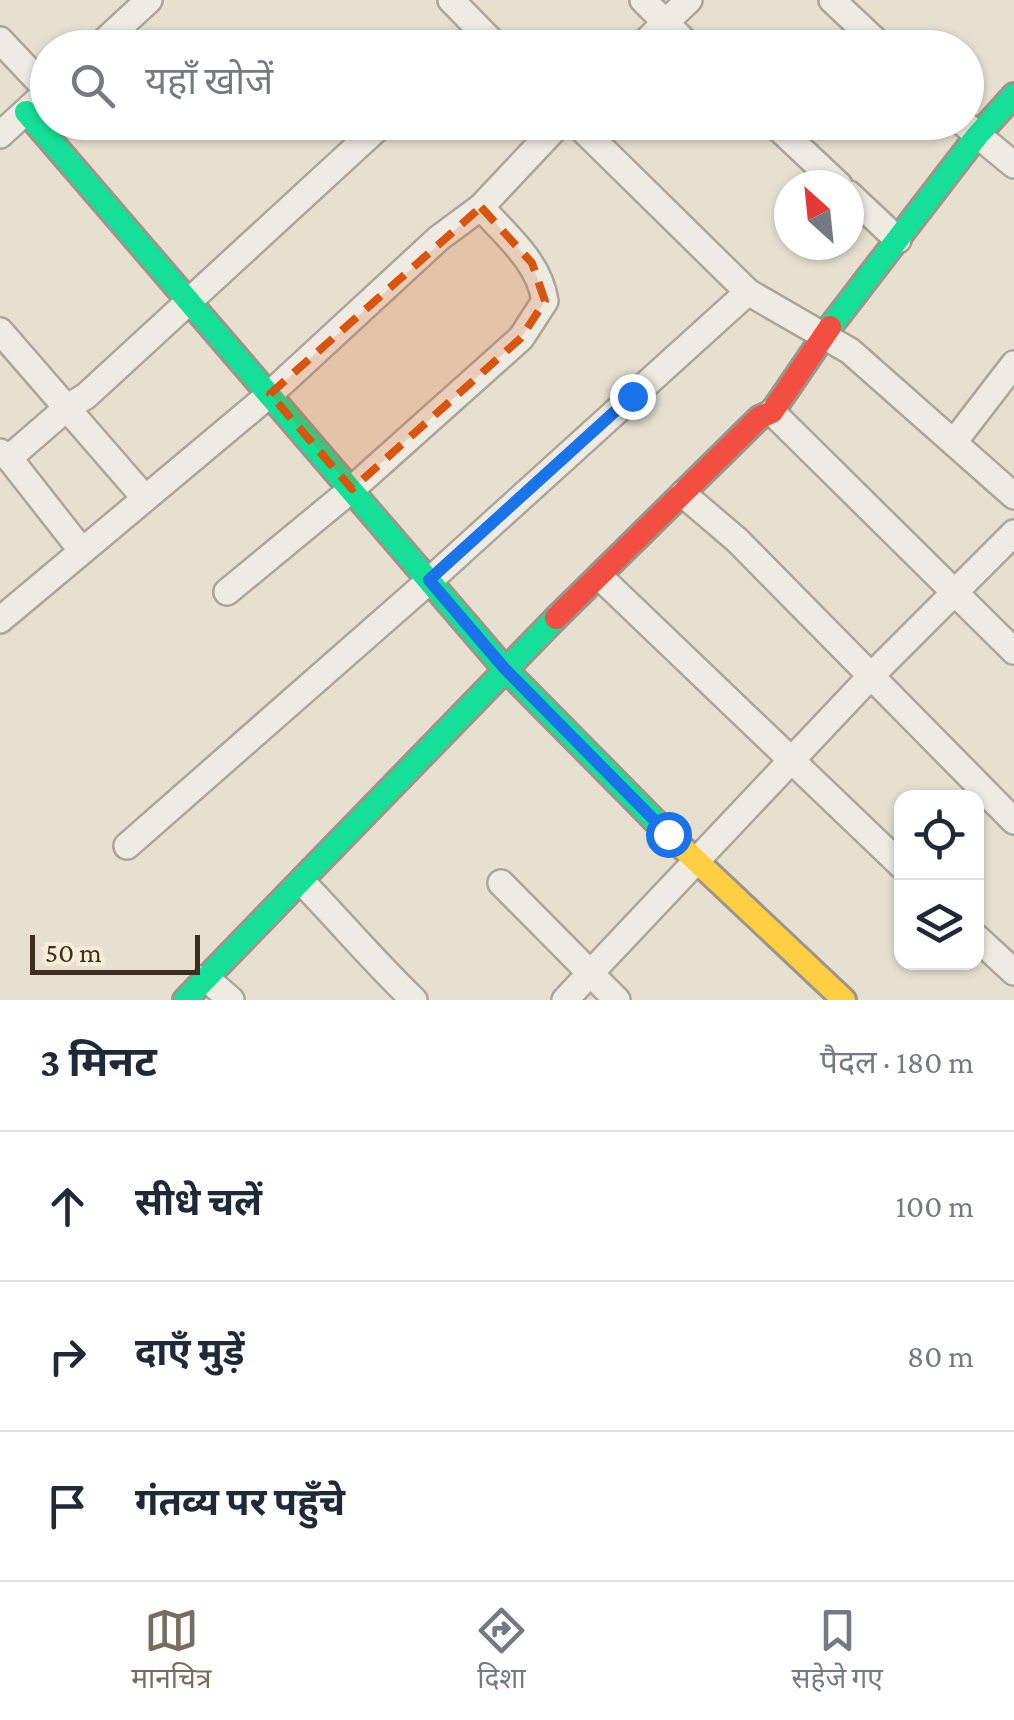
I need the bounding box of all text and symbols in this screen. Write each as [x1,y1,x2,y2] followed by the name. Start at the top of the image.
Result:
[30,30,984,140] search box
[65,58,120,113] icon: search
[145,60,273,102] text: यहाँ खोजें
[774,170,864,260] north arrow
[610,374,656,420] route end
[894,790,984,970] map controls
[894,790,984,880] button: locate
[646,812,692,858] route start
[894,880,984,970] button: layers
[30,930,200,974] scale bar
[45,937,102,968] text: 50 m
[40,1038,157,1085] text: 3 मिनट
[820,1044,974,1080] text: पैदल · 180 m
[40,1179,95,1234] icon: ahead
[135,1181,262,1223] text: सीधे चलें
[895,1188,974,1224] text: 100 m
[40,1329,95,1384] icon: right
[135,1331,244,1373] text: दाएँ मुड़ें
[907,1338,974,1374] text: 80 m
[40,1479,95,1534] icon: arrive
[135,1481,345,1523] text: गंतव्य पर पहुँचे
[131,1603,211,1699] tab: मानचित्र
[474,1603,529,1699] tab: दिशा
[792,1603,883,1699] tab: सहेजे गए

